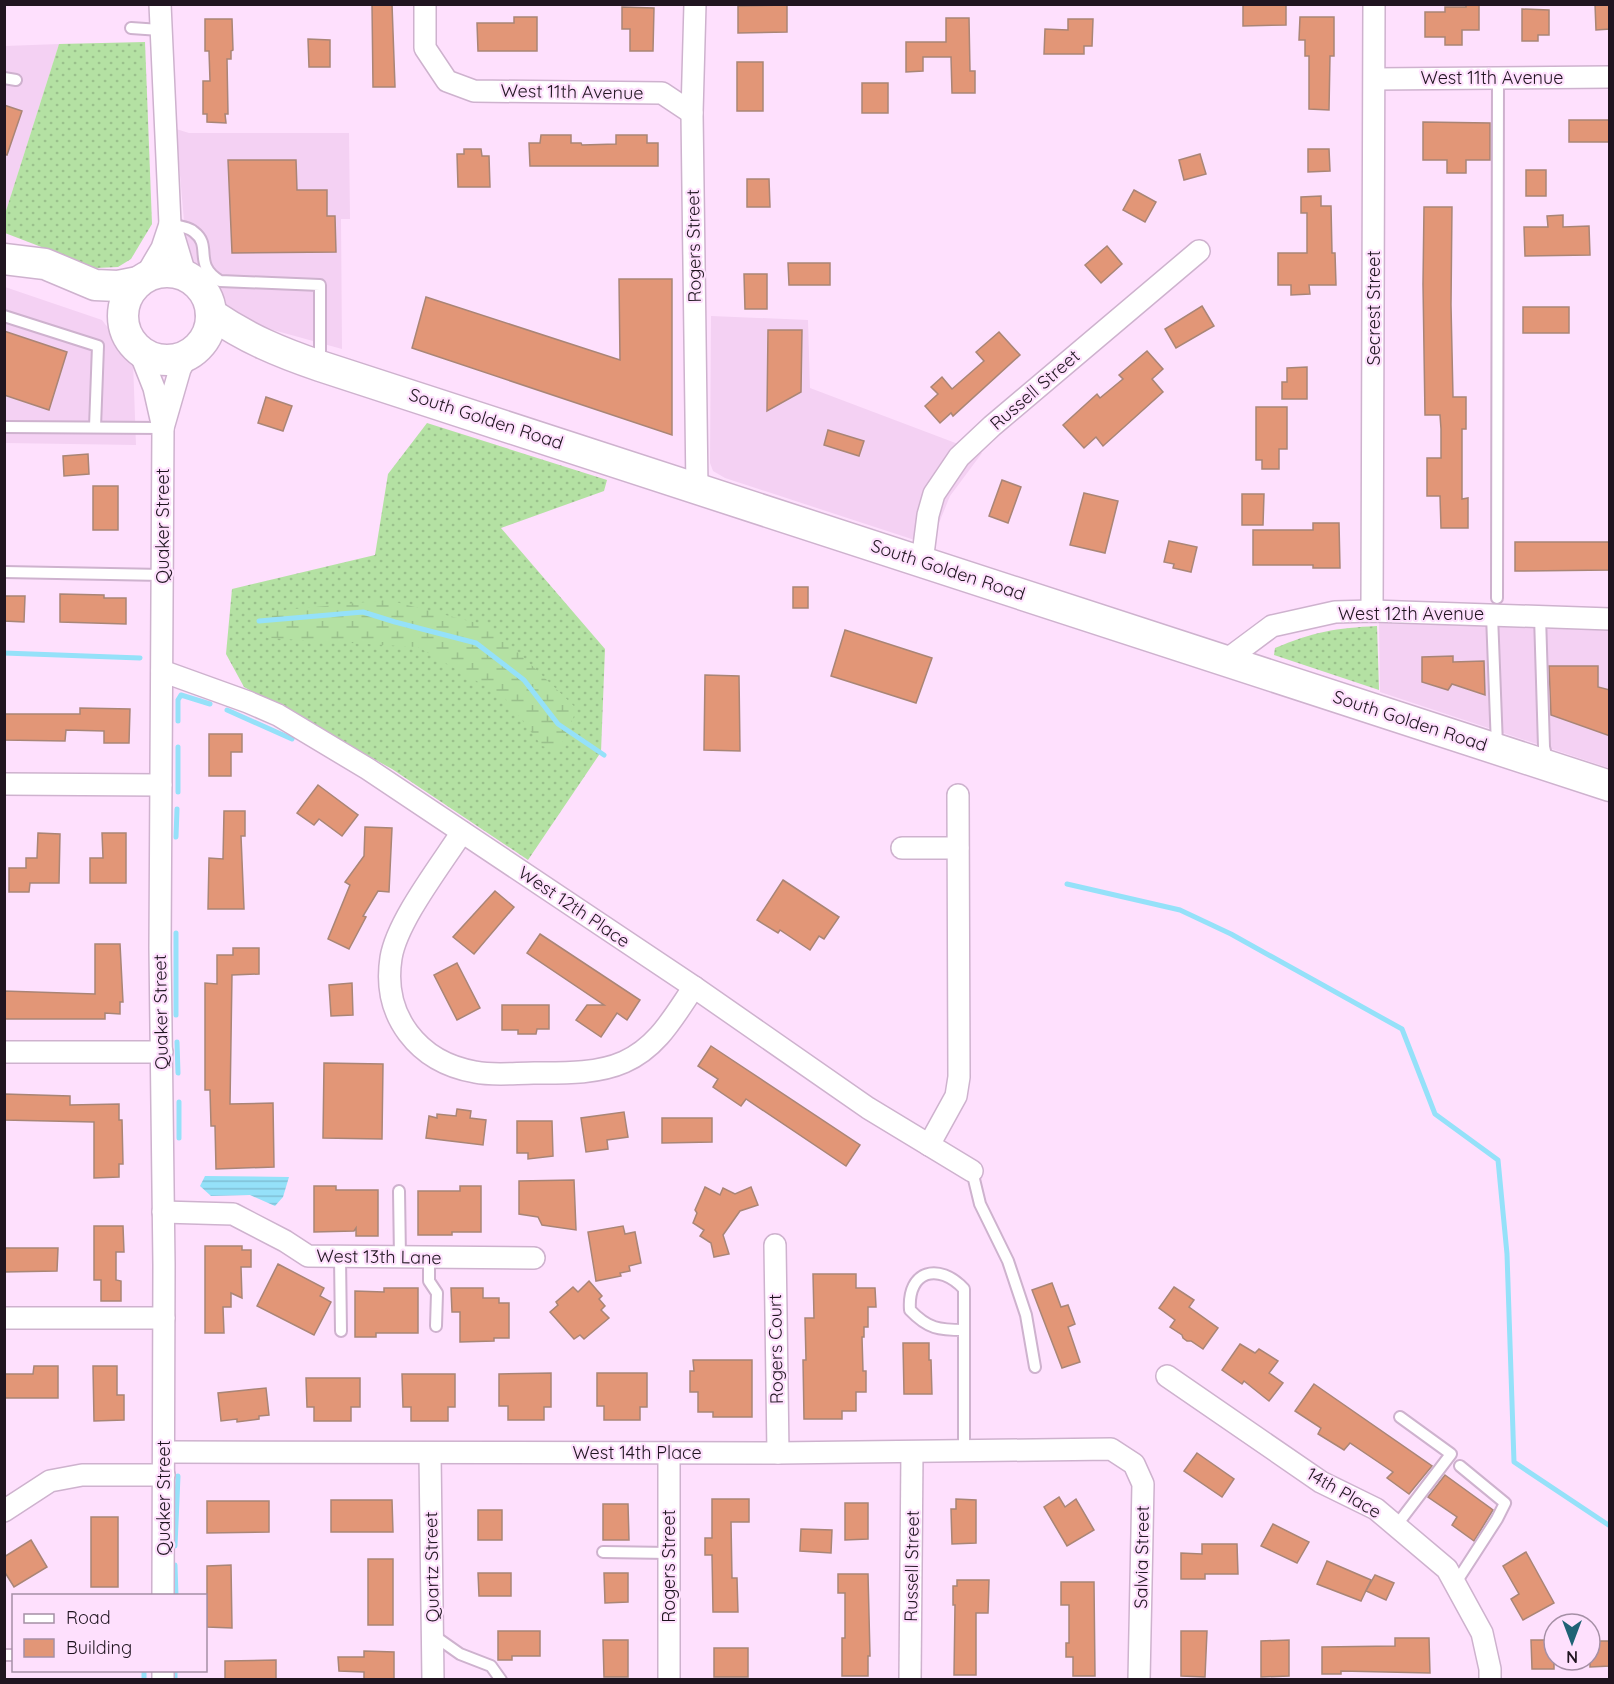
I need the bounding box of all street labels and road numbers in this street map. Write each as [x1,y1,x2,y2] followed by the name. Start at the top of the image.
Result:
[1421,66,1563,89] street label: West 11th Avenue
[500,79,644,104] street label: West 11th Avenue
[681,189,706,303] street label: Rogers Street
[1362,251,1385,365] street label: Secrest Street
[985,344,1084,435] street label: Russell Street
[406,383,566,454] street label: South Golden Road
[151,468,174,584] street label: Quaker Street
[868,534,1028,605] street label: South Golden Road
[1338,602,1484,625] street label: West 12th Avenue
[1330,685,1490,756] street label: South Golden Road
[514,861,635,952] street label: West 12th Place
[148,954,173,1070] street label: Quaker Street
[316,1244,442,1269] street label: West 13th Lane
[763,1294,788,1404] street label: Rogers Court
[152,1440,175,1556] street label: Quaker Street
[572,1441,702,1464] street label: West 14th Place
[1303,1462,1386,1523] street label: 14th Place
[1129,1505,1154,1609] street label: Salvia Street
[657,1509,680,1623] street label: Rogers Street
[899,1510,924,1622] street label: Russell Street
[419,1511,444,1623] street label: Quartz Street

